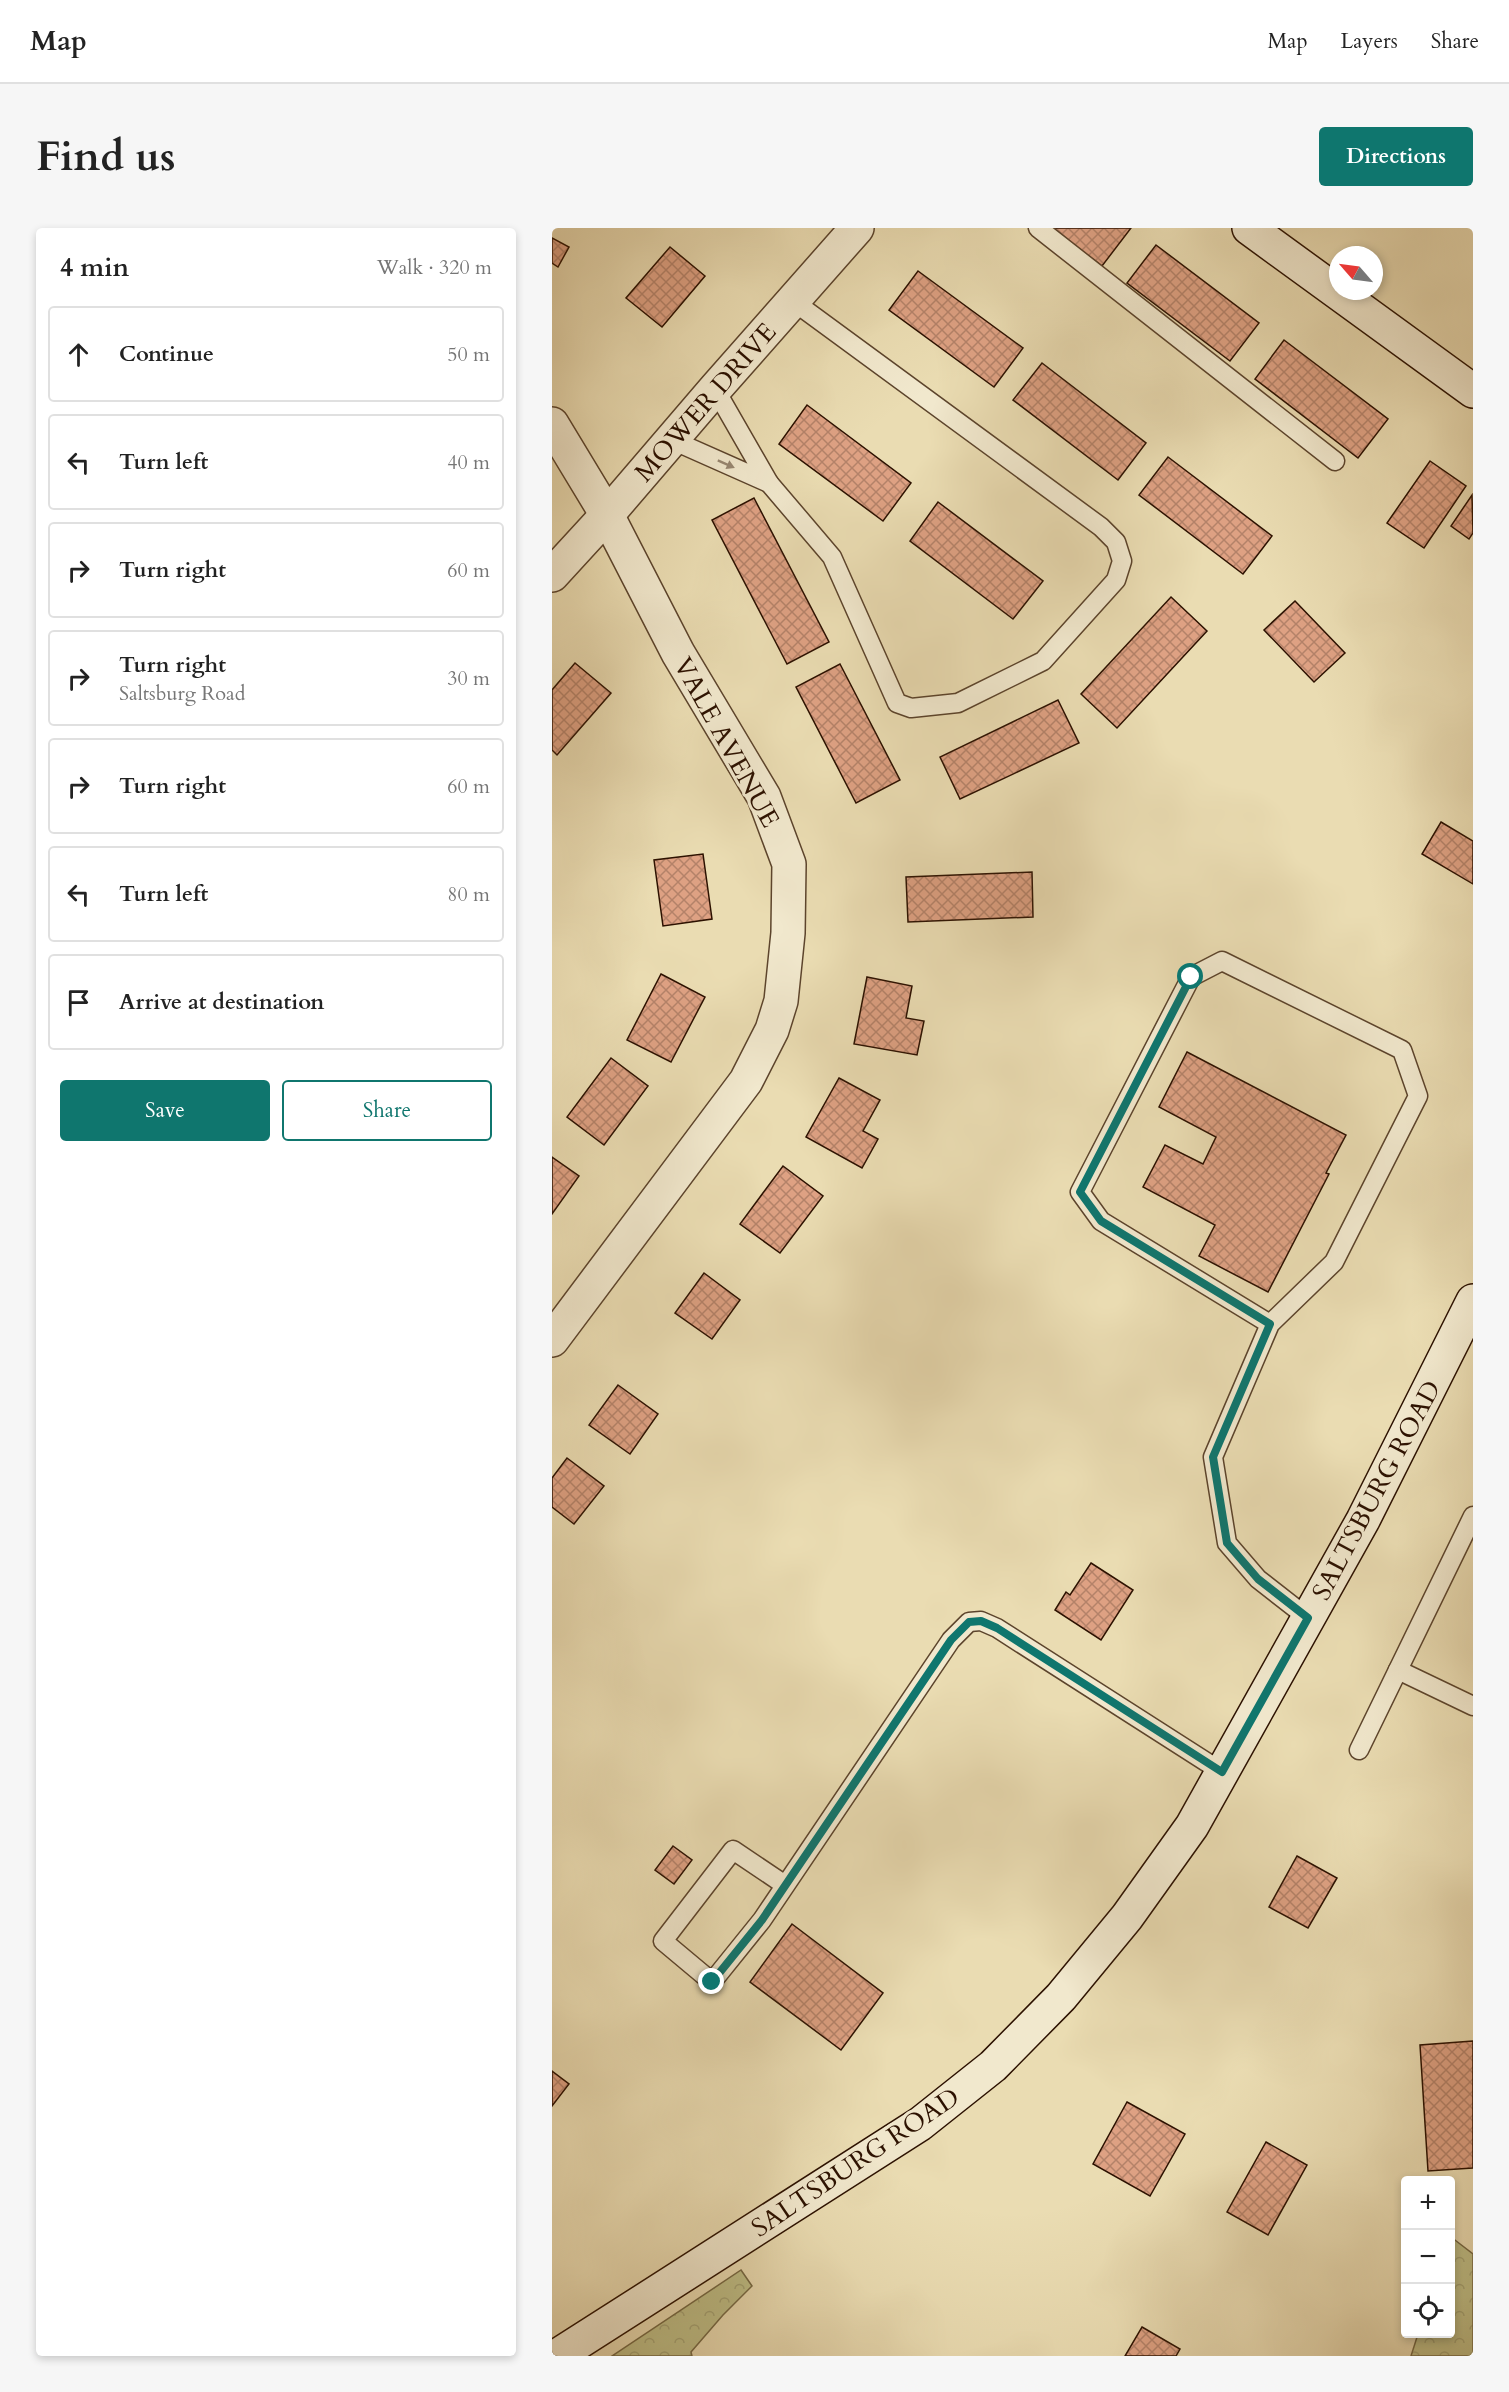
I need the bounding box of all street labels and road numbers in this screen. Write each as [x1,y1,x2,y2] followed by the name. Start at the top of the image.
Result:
[627,315,784,489] street label: MOWER DRIVE
[665,651,788,834] street label: VALE AVENUE
[1304,1374,1449,1606] street label: SALTSBURG ROAD
[744,2080,966,2245] street label: SALTSBURG ROAD

